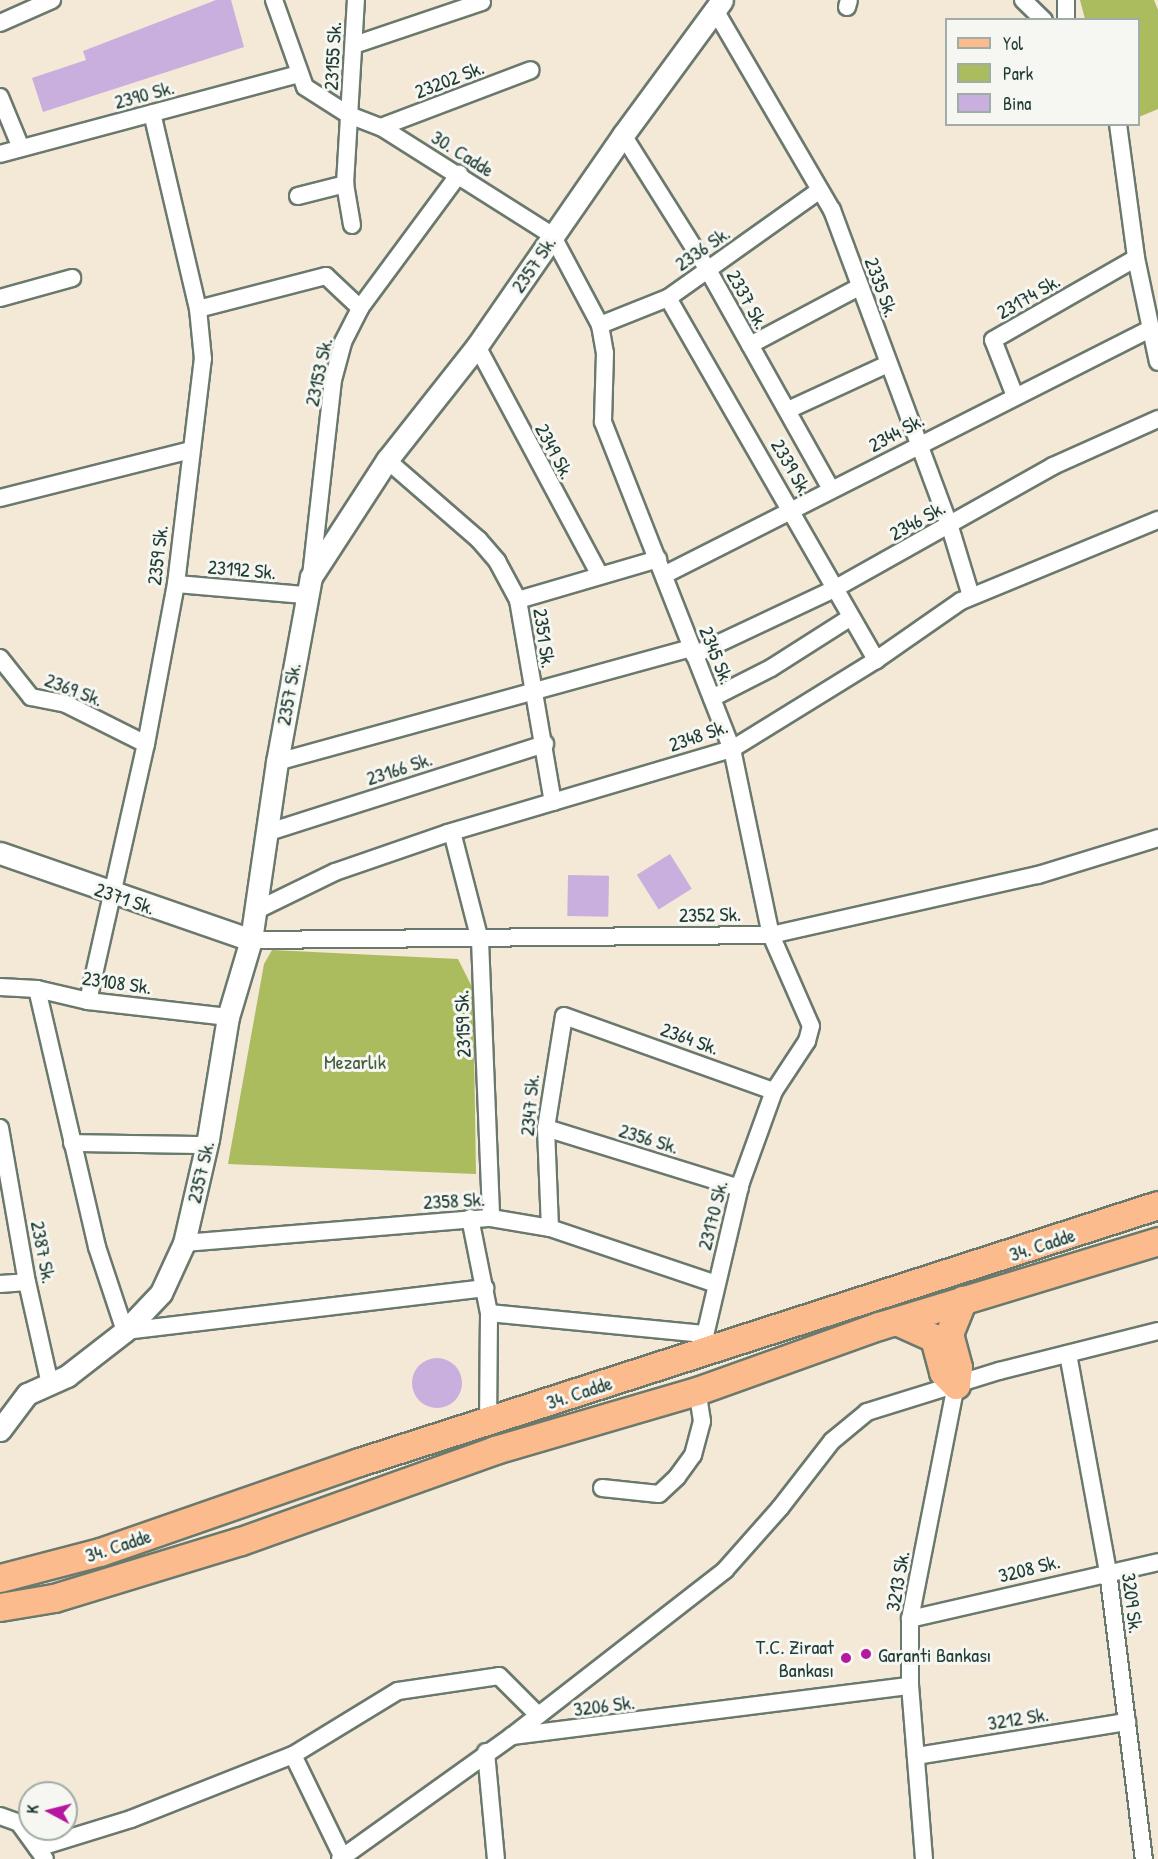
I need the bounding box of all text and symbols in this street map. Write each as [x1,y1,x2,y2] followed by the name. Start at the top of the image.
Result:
[945,18,1140,126] legend
[318,21,346,91] street label: 23155 Sk.
[1003,31,1023,56] text: Yol
[411,55,487,103] street label: 23202 Sk.
[1003,61,1033,86] text: Park
[111,75,177,113] street label: 2390 Sk.
[1003,91,1031,116] text: Bina
[427,124,499,182] street label: 30. Cadde
[670,220,734,276] street label: 2336 Sk.
[505,231,561,297] street label: 2357 Sk.
[860,254,904,320] street label: 2335 Sk.
[722,265,774,333] street label: 2337 Sk.
[992,268,1064,324] street label: 23174 Sk.
[299,336,337,408] street label: 23153 Sk.
[864,407,928,457] street label: 2344 Sk.
[530,419,580,483] street label: 2349 Sk.
[766,435,818,499] street label: 2339 Sk.
[885,495,949,545] street label: 2346 Sk.
[141,524,173,586] street label: 2359 Sk.
[207,554,277,584] street label: 23192 Sk.
[529,606,561,670] street label: 2351 Sk.
[695,622,739,688] street label: 2345 Sk.
[271,661,305,727] street label: 2357 Sk.
[42,667,106,711] street label: 2369 Sk.
[665,714,731,756] street label: 2348 Sk.
[363,746,435,790] street label: 23166 Sk.
[92,877,158,919] street label: 2371 Sk.
[679,901,741,927] street label: 2352 Sk.
[81,965,153,999] street label: 23108 Sk.
[449,990,475,1058] street label: 23159 Sk.
[658,1016,722,1060] street label: 2364 Sk.
[324,1049,386,1073] park label: Mezarlık
[514,1073,544,1137] street label: 2347 Sk.
[616,1118,682,1158] street label: 2356 Sk.
[181,1139,219,1205] street label: 2357 Sk.
[692,1178,732,1252] street label: 23170 Sk.
[423,1186,485,1214] street label: 2358 Sk.
[26,1219,62,1285] street label: 2387 Sk.
[1006,1222,1078,1266] street label: 34. Cadde
[543,1370,615,1414] street label: 34. Cadde
[82,1523,154,1567] street label: 34. Cadde
[880,1549,914,1613] street label: 3213 Sk.
[996,1549,1062,1587] street label: 3208 Sk.
[1117,1571,1149,1635] street label: 3209 Sk.
[756,1634,834,1681] place label: T.C. Ziraat Bankası
[878,1642,991,1666] place label: Garanti Bankası
[859,1647,873,1661] marker: Garanti Bankası
[839,1651,853,1665] marker: T.C. Ziraat Bankası
[572,1689,636,1721] street label: 3206 Sk.
[986,1701,1050,1735] street label: 3212 Sk.
[18,1781,78,1841] north arrow
[21,1804,44,1815] text: K

